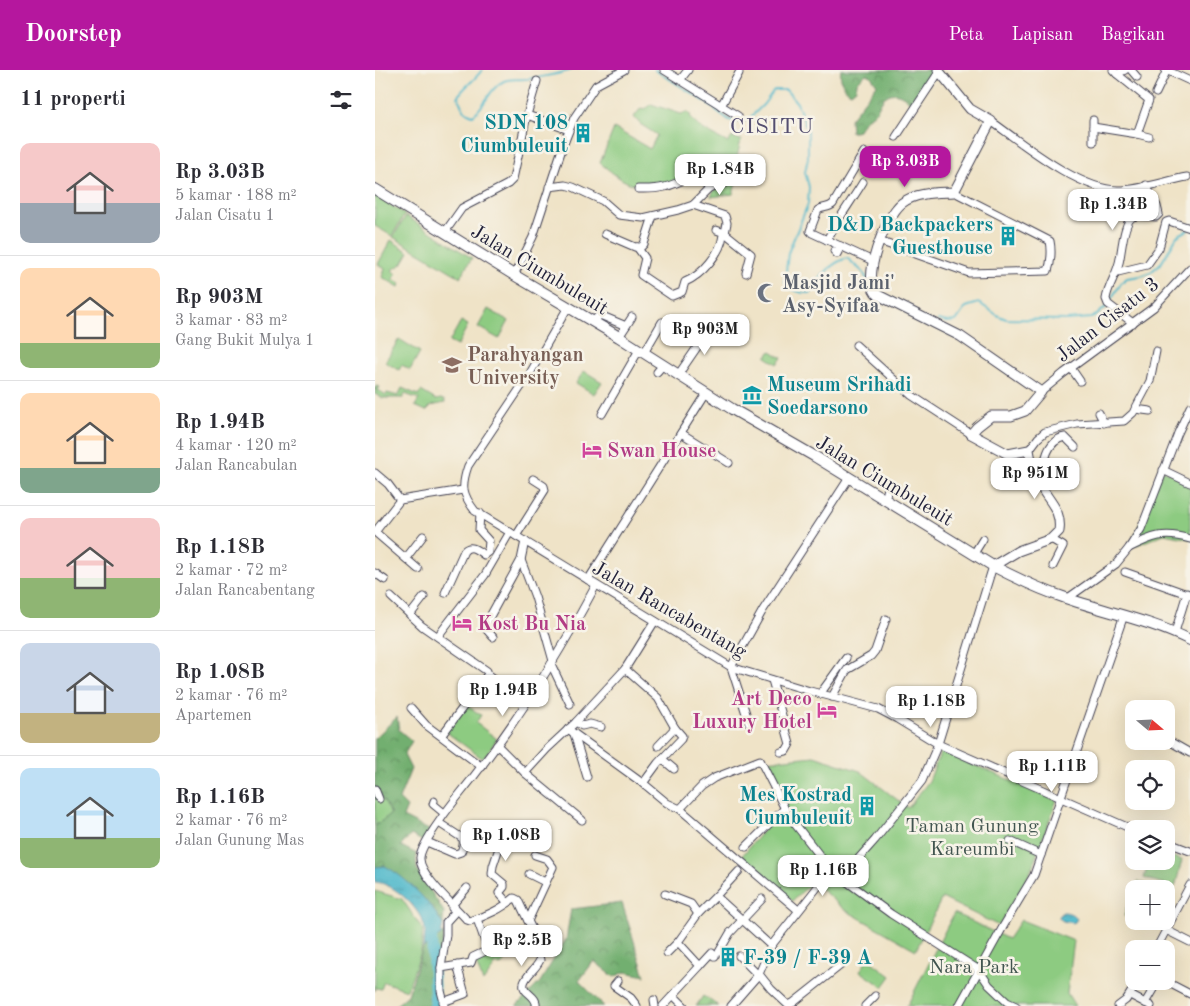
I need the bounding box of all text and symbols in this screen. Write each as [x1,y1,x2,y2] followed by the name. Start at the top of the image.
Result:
[25,23,122,47] text: Doorstep
[949,26,984,44] text: Peta
[1012,26,1073,44] text: Lapisan
[1101,26,1165,44] text: Bagikan
[327,86,355,114] icon: filters
[20,89,126,110] text: 11 properti
[461,114,568,157] place label: SDN 108 Ciumbuleuit
[730,116,814,138] district label: CISITU
[572,122,594,144] building icon: SDN 108 Ciumbuleuit
[853,146,957,188] pin: Rp 3.03B
[668,154,772,196] pin: Rp 1.84B
[871,154,939,170] text: Rp 3.03B
[175,162,265,183] text: Rp 3.03B
[686,162,754,178] text: Rp 1.84B
[60,163,120,223] icon: home
[175,188,297,204] text: 5 kamar · 188 m²
[1061,189,1165,231] pin: Rp 1.34B
[1079,197,1147,213] text: Rp 1.34B
[175,208,275,224] text: Jalan Cisatu 1
[827,216,993,259] place label: D&D Backpackers Guesthouse
[467,222,611,320] street label: Jalan Ciumbuleuit
[997,225,1019,247] building icon: D&D Backpackers Guesthouse
[782,274,895,317] place label: Masjid Jami' Asy-Syifaa
[1053,274,1163,367] street label: Jalan Cisatu 3
[756,282,778,304] mosque icon: Masjid Jami' Asy-Syifaa
[175,287,263,308] text: Rp 903M
[60,288,120,348] icon: home
[175,313,287,329] text: 3 kamar · 83 m²
[659,314,751,356] pin: Rp 903M
[672,322,738,338] text: Rp 903M
[175,333,314,349] text: Gang Bukit Mulya 1
[467,346,584,389] place label: Parahyangan University
[441,354,463,376] school or university icon: Parahyangan University
[767,376,912,419] place label: Museum Srihadi Soedarsono
[741,384,763,406] museum icon: Museum Srihadi Soedarsono
[175,412,265,433] text: Rp 1.94B
[60,413,120,473] icon: home
[812,433,956,531] street label: Jalan Ciumbuleuit
[175,438,297,454] text: 4 kamar · 120 m²
[581,439,603,461] hotel icon: Swan House
[607,442,717,462] place label: Swan House
[175,458,297,474] text: Jalan Rancabulan
[989,458,1081,500] pin: Rp 951M
[1002,466,1068,482] text: Rp 951M
[175,537,265,558] text: Rp 1.18B
[60,538,120,598] icon: home
[588,558,750,663] street label: Jalan Rancabentang
[175,563,287,579] text: 2 kamar · 72 m²
[175,583,315,599] text: Jalan Rancabentang
[451,612,473,634] hotel icon: Kost Bu Nia
[477,615,586,635] place label: Kost Bu Nia
[175,662,265,683] text: Rp 1.08B
[60,663,120,723] icon: home
[451,674,555,717] pin: Rp 1.94B
[469,683,537,699] text: Rp 1.94B
[879,686,983,728] pin: Rp 1.18B
[175,688,287,704] text: 2 kamar · 76 m²
[692,690,812,733] place label: Art Deco Luxury Hotel
[897,694,965,710] text: Rp 1.18B
[816,699,838,721] hotel icon: Art Deco Luxury Hotel
[1125,700,1175,750] north arrow
[1125,700,1175,990] map controls
[175,708,252,724] text: Apartemen
[1000,750,1104,793] pin: Rp 1.11B
[1018,759,1086,775] text: Rp 1.11B
[1125,760,1175,810] button: locate
[740,786,852,829] place label: Mes Kostrad Ciumbuleuit
[175,787,265,808] text: Rp 1.16B
[60,788,120,848] icon: home
[856,795,878,817] building icon: Mes Kostrad Ciumbuleuit
[175,813,287,829] text: 2 kamar · 76 m²
[905,817,1039,860] park label: Taman Gunung Kareumbi
[454,820,558,862] pin: Rp 1.08B
[1125,820,1175,870] button: layers
[472,828,540,844] text: Rp 1.08B
[175,833,304,849] text: Jalan Gunung Mas
[771,854,875,897] pin: Rp 1.16B
[789,863,857,879] text: Rp 1.16B
[1125,880,1175,930] button: +
[476,924,568,967] pin: Rp 2.5B
[492,933,552,949] text: Rp 2.5B
[1125,940,1175,990] button: −
[717,946,739,968] building icon: F-39 / F-39 A
[743,949,872,969] place label: F-39 / F-39 A
[929,958,1019,978] park label: Nara Park

